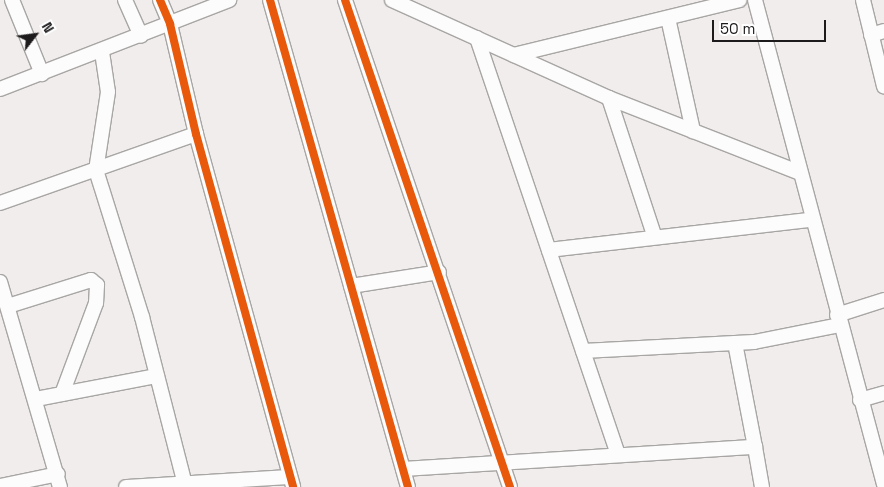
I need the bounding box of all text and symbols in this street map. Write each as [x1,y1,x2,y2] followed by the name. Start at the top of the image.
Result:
[10,10,60,60] north arrow
[714,10,828,42] scale bar
[38,19,58,36] text: N
[720,19,755,38] text: 50 m

